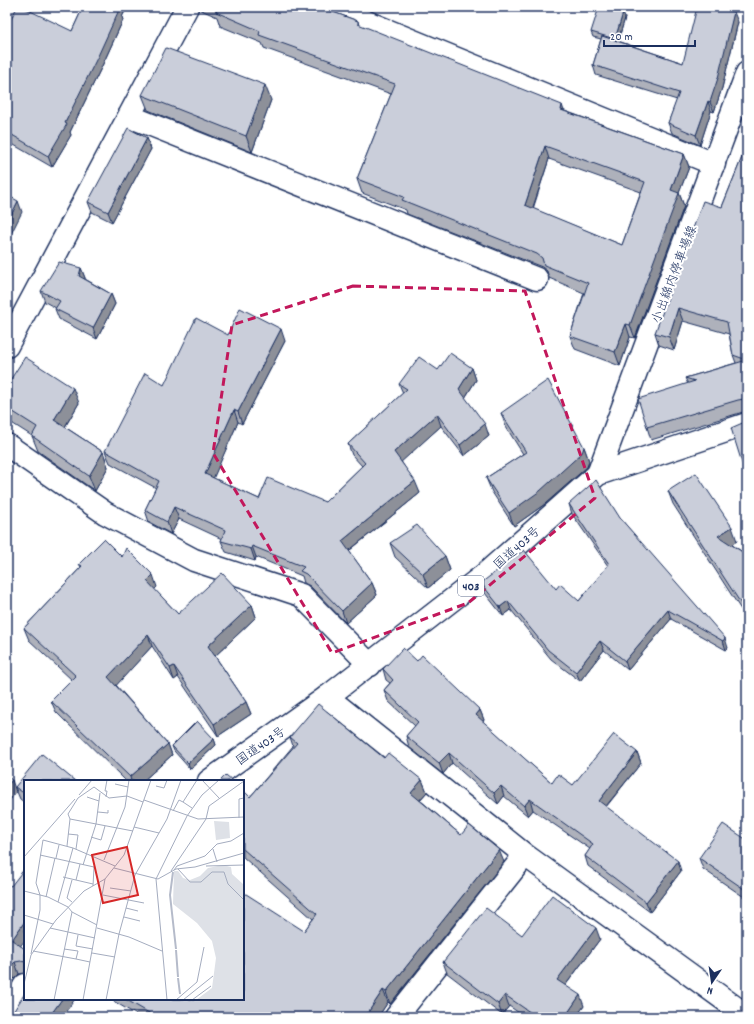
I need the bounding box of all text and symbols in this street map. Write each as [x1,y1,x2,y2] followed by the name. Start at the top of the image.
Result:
[604,22,695,48] scale bar
[610,29,633,46] text: 20 m
[648,222,703,327] street label: 小出綿内停車場線
[490,523,545,575] street label: 国道403号
[458,576,484,596] road number: 403
[233,723,290,771] street label: 国道403号
[24,780,244,1000] inset map
[692,962,732,1002] north arrow
[705,981,715,998] text: N

